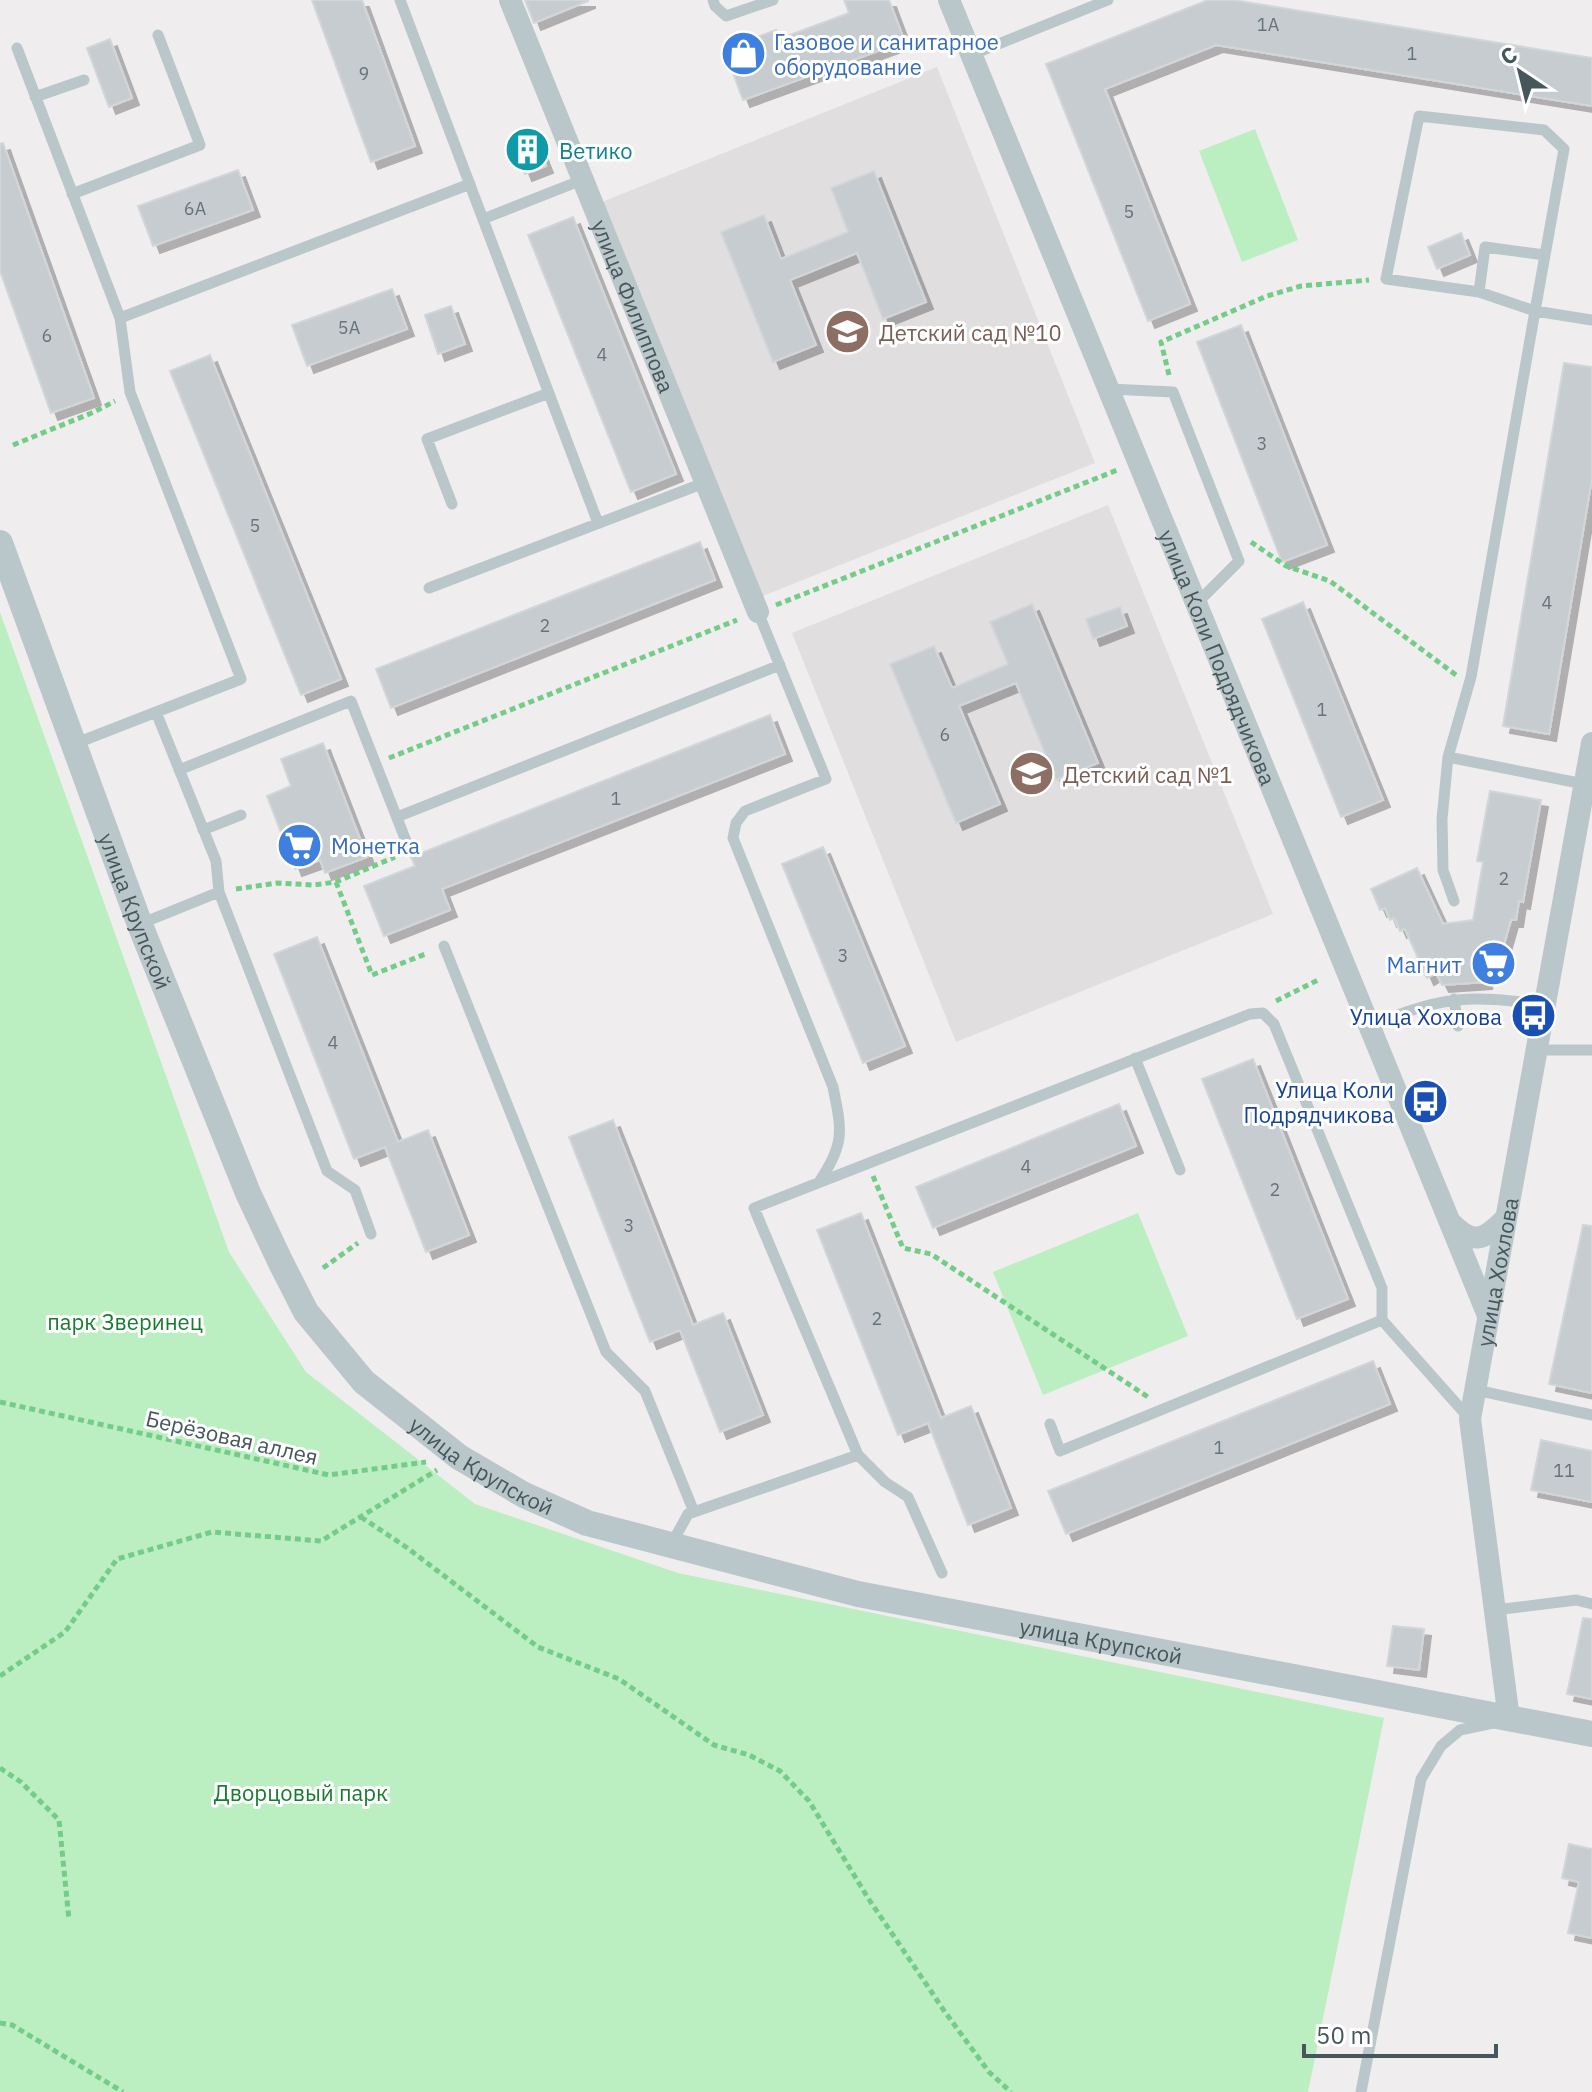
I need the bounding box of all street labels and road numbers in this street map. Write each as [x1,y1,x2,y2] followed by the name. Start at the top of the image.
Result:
[586,215,682,397] street label: улица Филиппова
[1153,525,1284,789] street label: улица Коли Подрядчикова
[93,829,179,993] street label: улица Крупской
[1469,1195,1524,1349] street label: улица Хохлова
[143,1403,321,1471] street label: Берёзовая аллея
[404,1409,558,1521] street label: улица Крупской
[1017,1611,1185,1670] street label: улица Крупской

